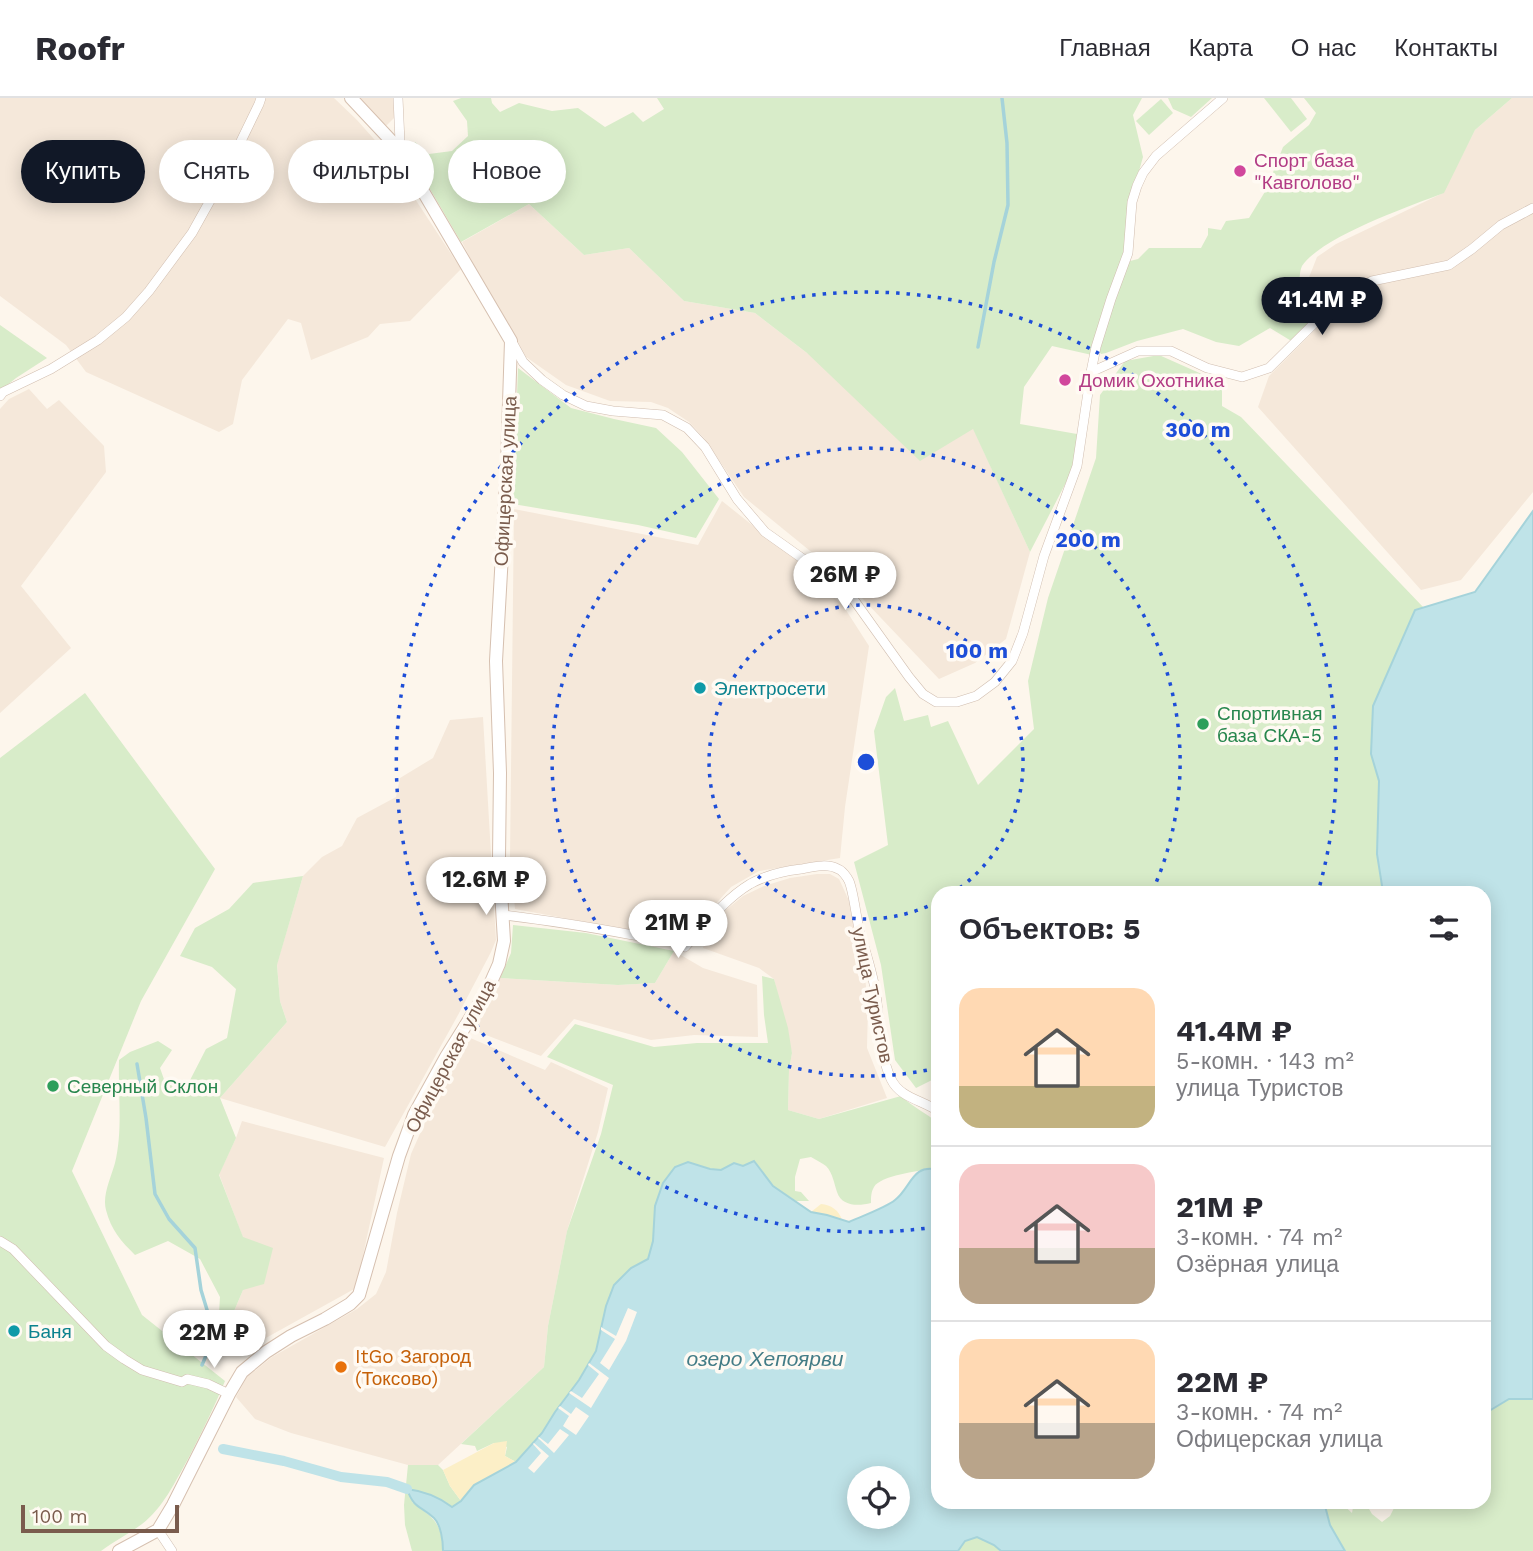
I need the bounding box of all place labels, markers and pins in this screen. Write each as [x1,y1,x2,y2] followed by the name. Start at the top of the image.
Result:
[1254,149,1360,194] place label: Спорт база "Кавголово"
[1232,163,1248,179] marker: Спорт база "Кавголово"
[1257,278,1387,337] pin: 41.4M ₽
[1079,369,1225,392] place label: Домик Охотника
[1057,372,1073,388] marker: Домик Охотника
[796,552,894,612] pin: 26M ₽
[714,677,826,700] place label: Электросети
[692,680,708,696] marker: Электросети
[1217,702,1322,747] place label: Спортивная база СКА-5
[1195,716,1211,732] marker: Спортивная база СКА-5
[854,750,878,774] centre of rings
[421,858,551,917] pin: 12.6M ₽
[629,900,727,960] pin: 21M ₽
[67,1075,218,1098] place label: Северный Склон
[45,1078,61,1094] marker: Северный Склон
[165,1310,263,1370] pin: 22M ₽
[28,1320,72,1343] place label: Баня
[6,1323,22,1339] marker: Баня
[355,1345,471,1390] place label: ItGo Загород (Токсово)
[333,1359,349,1375] marker: ItGo Загород (Токсово)

